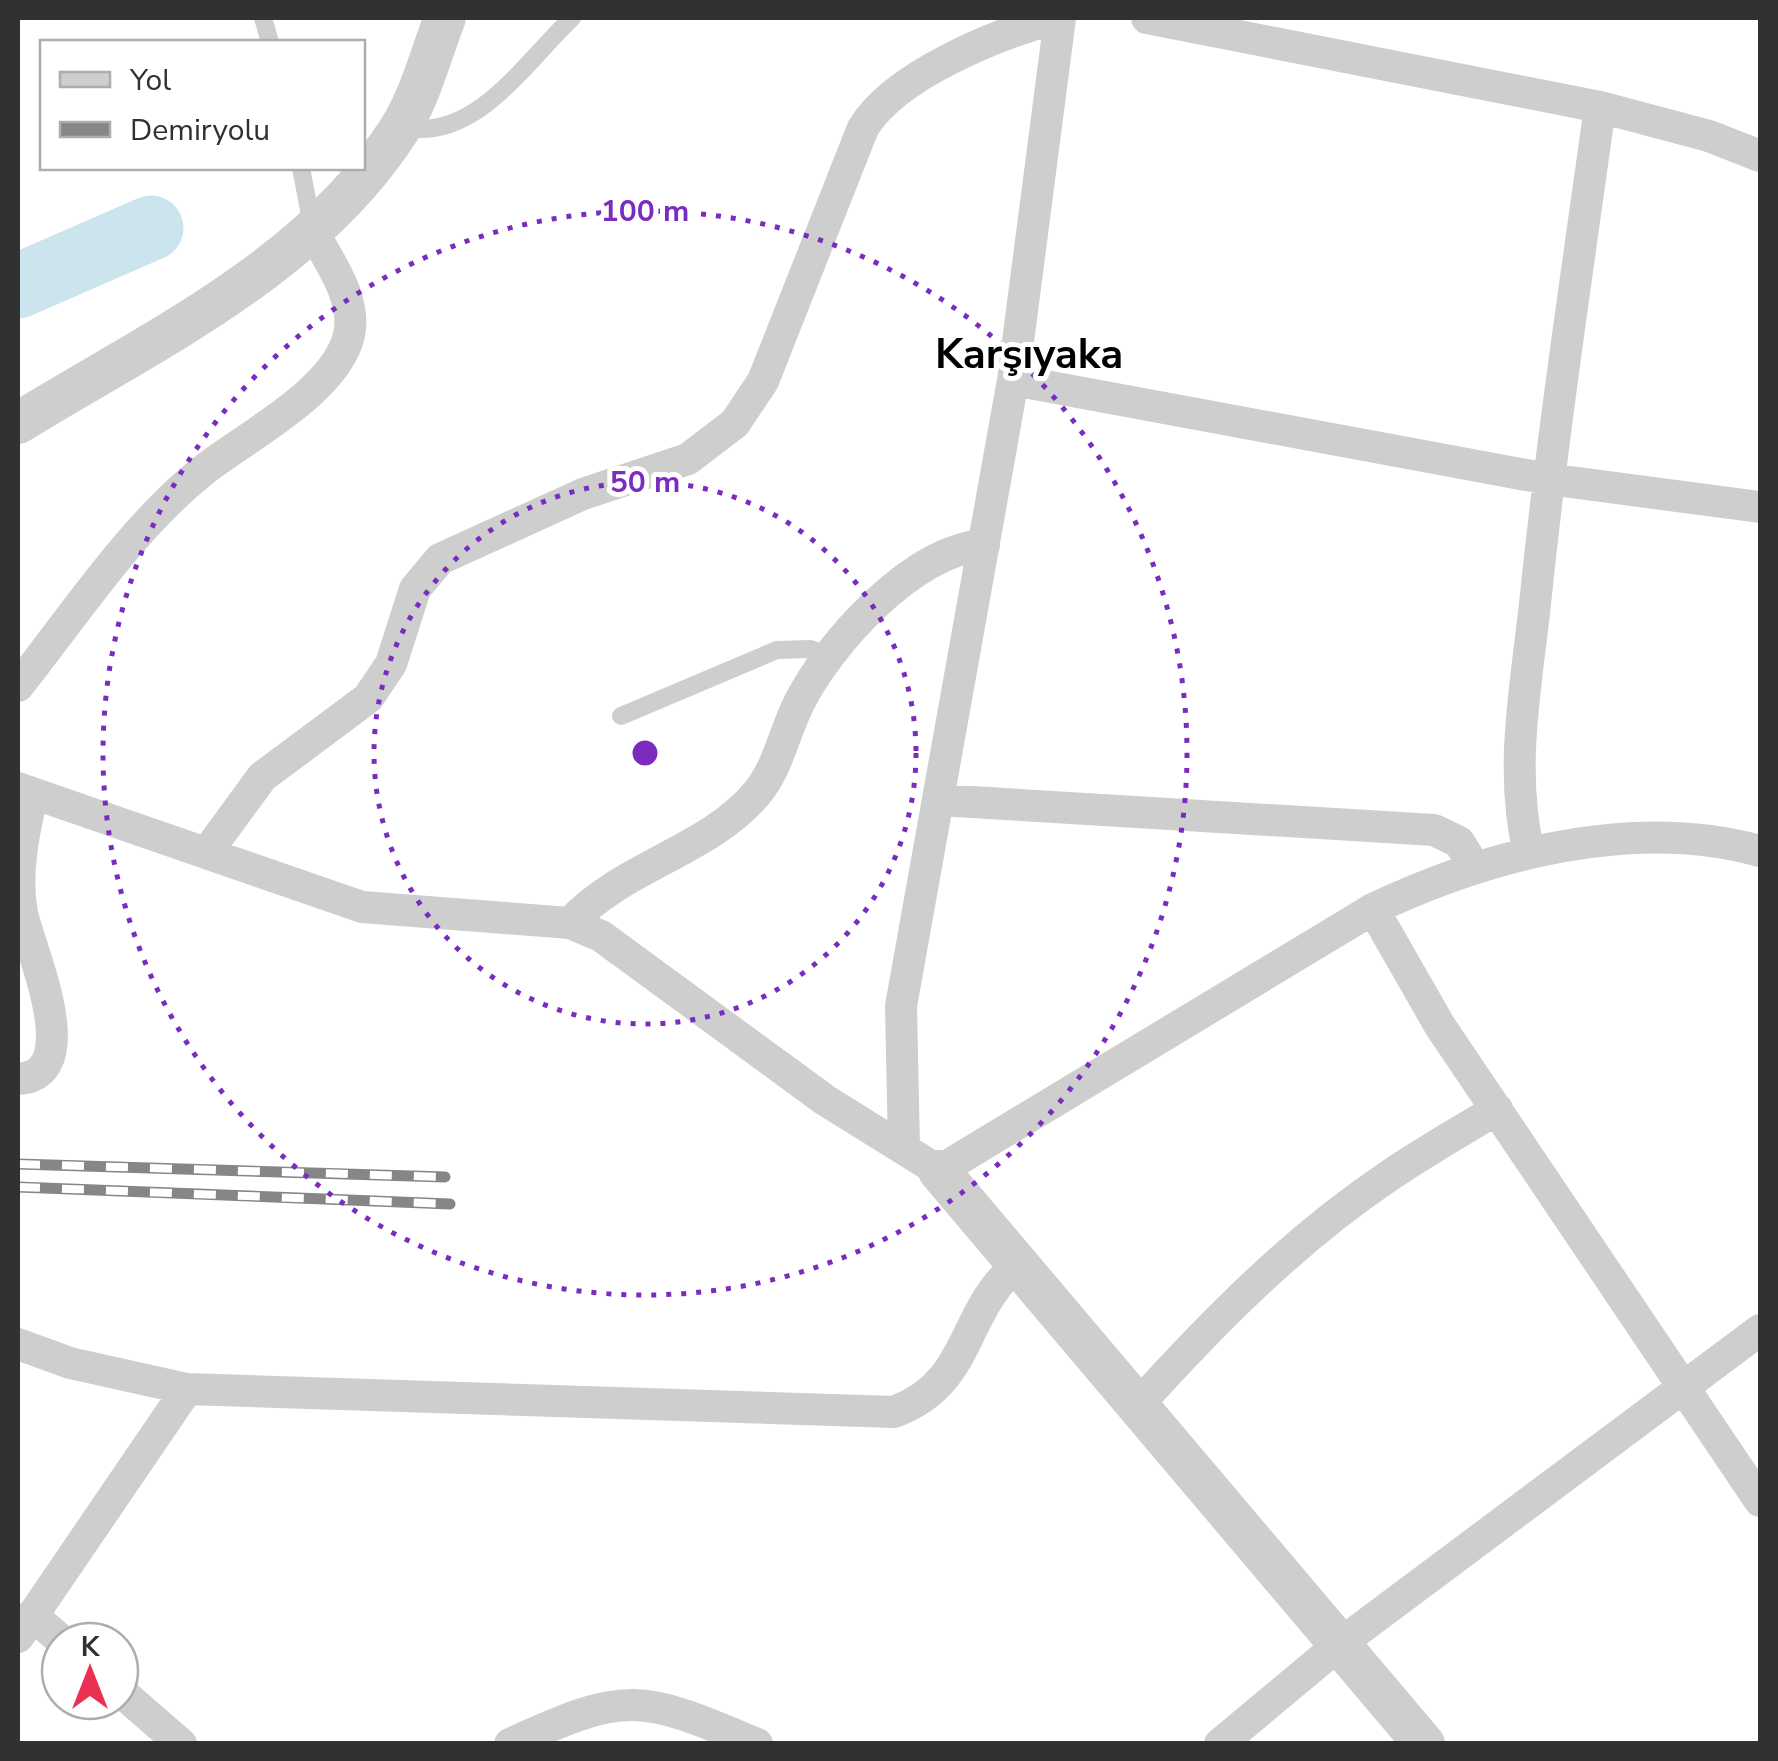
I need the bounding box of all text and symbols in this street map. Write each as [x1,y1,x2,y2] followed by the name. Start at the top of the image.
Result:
[40,40,365,170] legend
[129,60,171,101] text: Yol
[130,110,270,151] text: Demiryolu
[601,191,689,232] text: 100 m
[935,326,1123,383] district label: Karşıyaka
[610,462,680,503] text: 50 m
[627,735,663,771] centre of rings
[40,1621,140,1721] north arrow
[81,1628,101,1666] text: K

